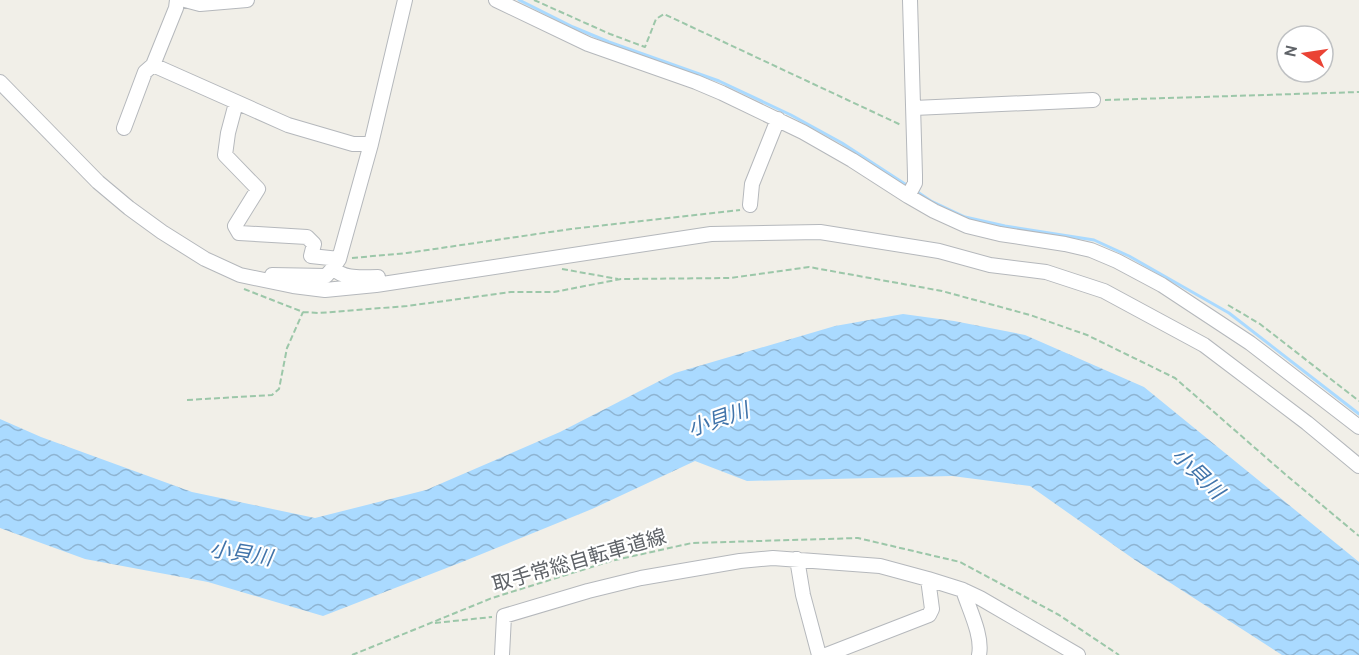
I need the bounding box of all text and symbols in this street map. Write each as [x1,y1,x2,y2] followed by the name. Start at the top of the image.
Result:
[1275,24,1335,84] north arrow
[1280,43,1301,58] text: N
[684,396,754,441] water label: 小貝川
[1167,442,1231,505] water label: 小貝川
[489,524,669,596] street label: 取手常総自転車道線
[208,536,276,571] water label: 小貝川

